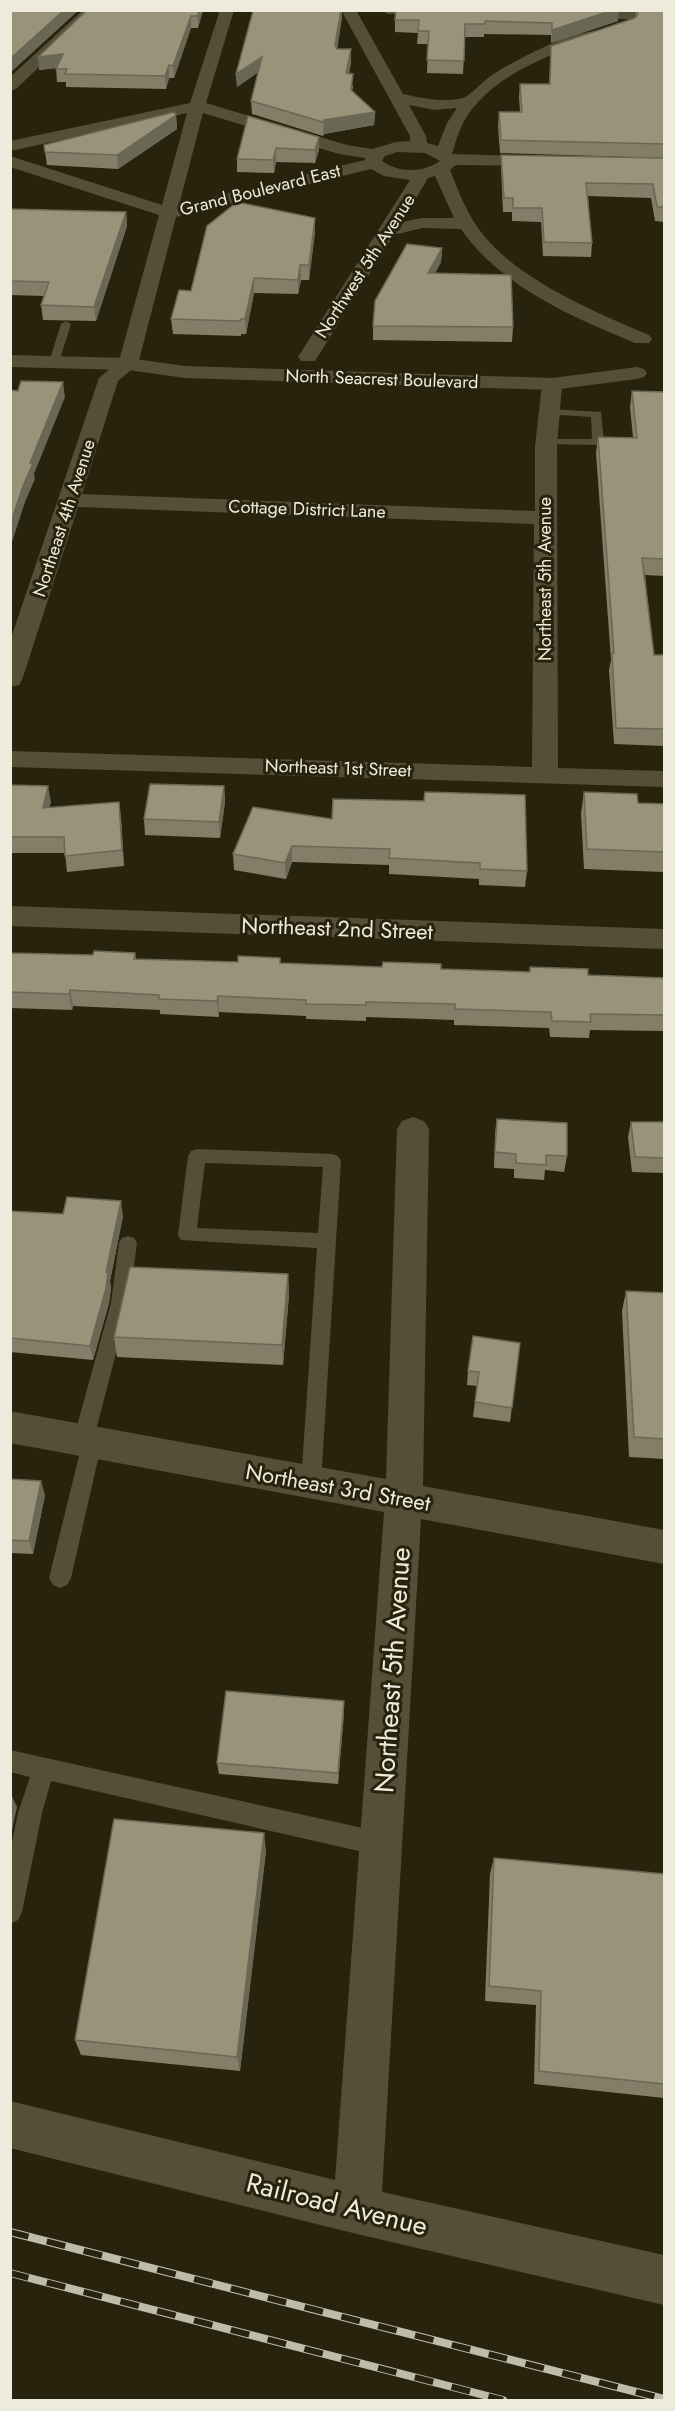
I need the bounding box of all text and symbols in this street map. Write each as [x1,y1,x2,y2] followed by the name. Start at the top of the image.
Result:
[177,157,344,223] street label: Grand Boulevard East
[309,189,421,343] street label: Northwest 5th Avenue
[285,363,479,395] street label: North Seacrest Boulevard
[26,436,102,600] street label: Northeast 4th Avenue
[228,493,386,525] street label: Cottage District Lane
[532,497,558,661] street label: Northeast 5th Avenue
[264,752,412,784] street label: Northeast 1st Street
[241,909,434,947] street label: Northeast 2nd Street
[243,1455,434,1519] street label: Northeast 3rd Street
[364,1546,420,1794] street label: Northeast 5th Avenue
[242,2163,432,2245] street label: Railroad Avenue

